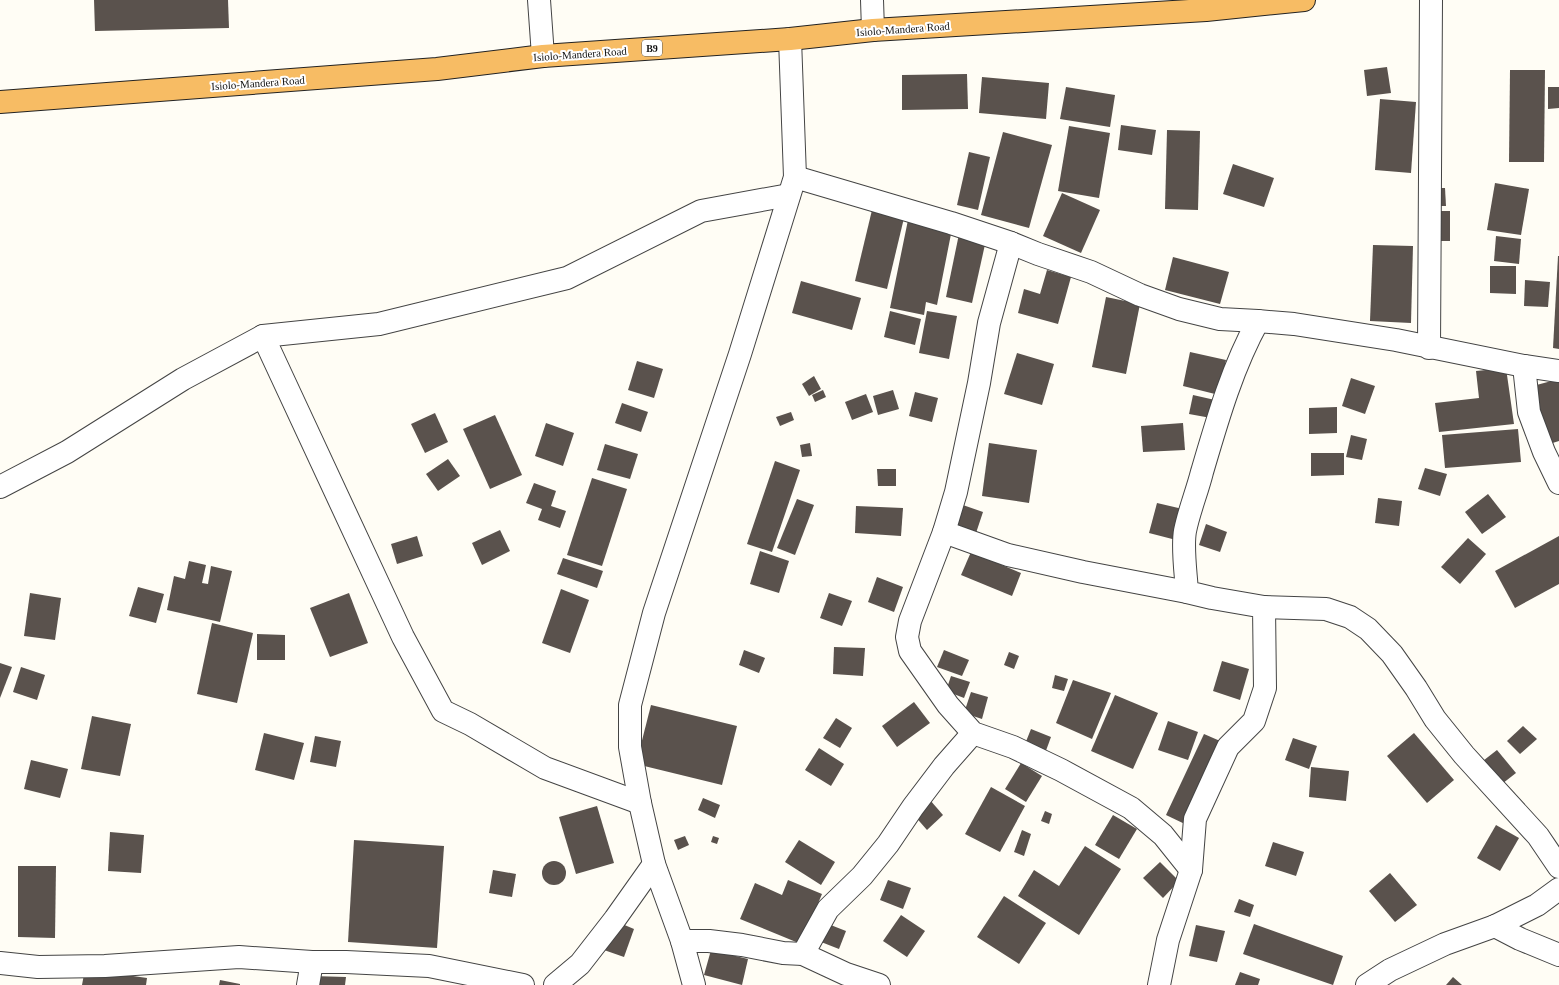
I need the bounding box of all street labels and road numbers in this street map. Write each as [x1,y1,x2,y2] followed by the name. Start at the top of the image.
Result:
[856,20,951,38] street label: Isiolo-Mandera Road
[642,40,662,56] road number: B9
[533,45,628,63] street label: Isiolo-Mandera Road
[211,74,306,92] street label: Isiolo-Mandera Road

